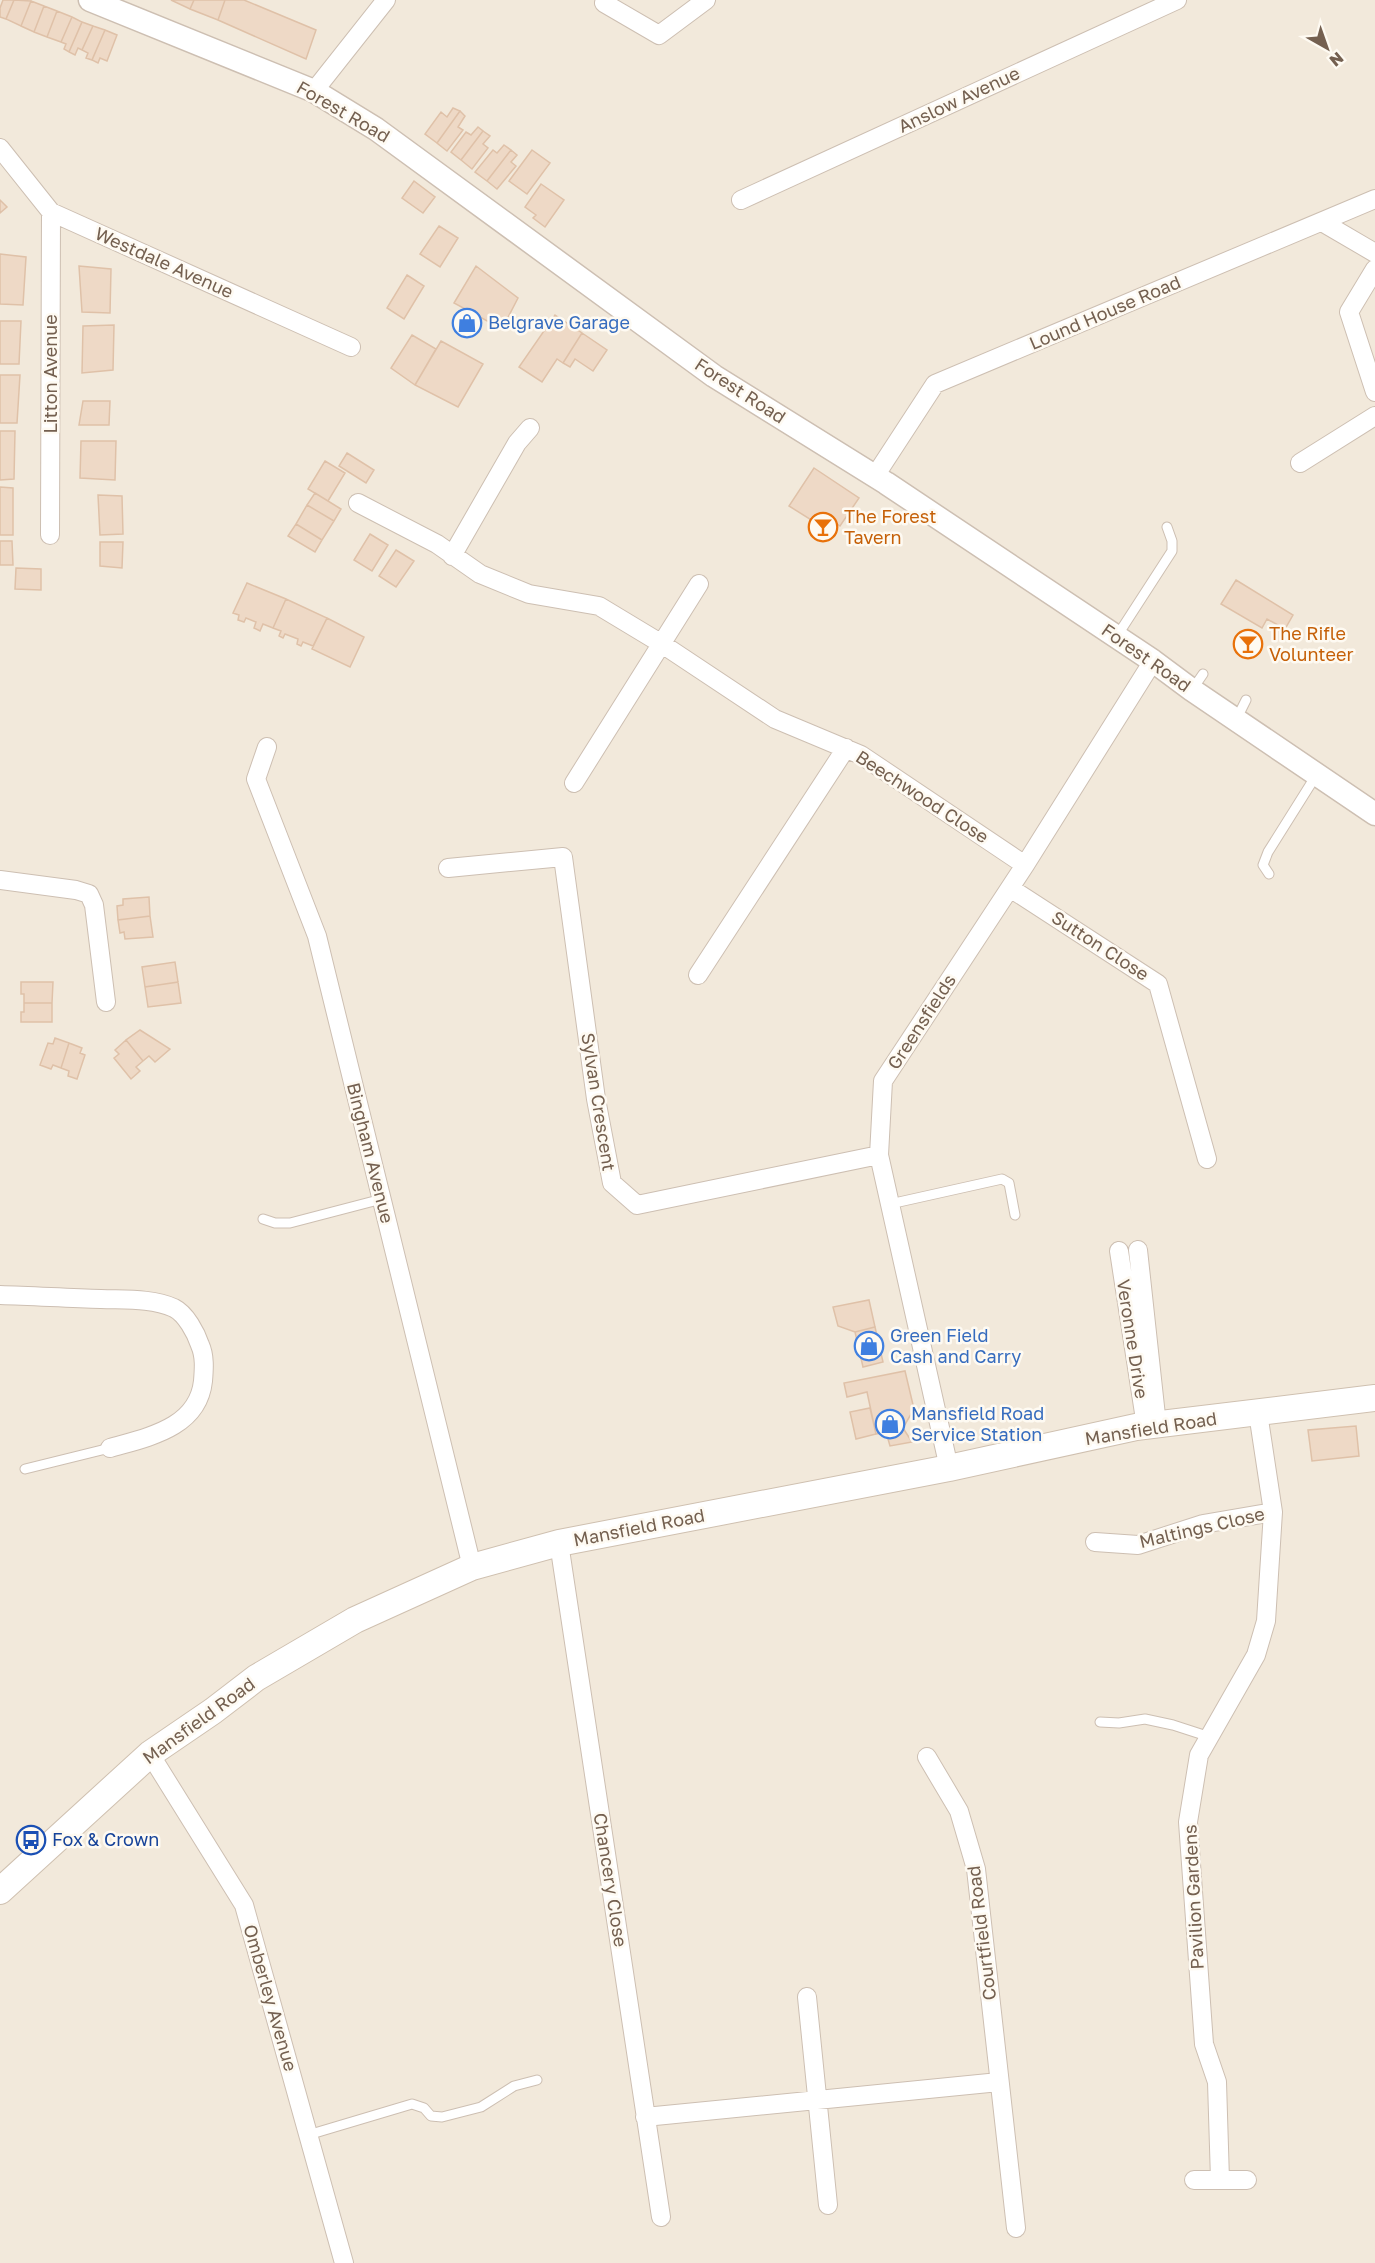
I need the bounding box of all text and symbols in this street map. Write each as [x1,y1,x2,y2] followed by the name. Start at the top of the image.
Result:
[1297,18,1357,78] north arrow
[1326,48,1348,71] text: N
[894,61,1023,137] street label: Anslow Avenue
[293,76,394,147] street label: Forest Road
[92,222,237,302] street label: Westdale Avenue
[1026,270,1184,354] street label: Lound House Road
[451,307,483,339] shop icon: Belgrave Garage
[488,311,630,333] place label: Belgrave Garage
[39,314,61,434] street label: Litton Avenue
[691,353,790,428] street label: Forest Road
[844,505,937,548] place label: The Forest Tavern
[807,511,839,543] bar icon: The Forest Tavern
[1098,618,1195,696] street label: Forest Road
[1269,622,1353,665] place label: The Rifle Volunteer
[1232,628,1264,660] bar icon: The Rifle Volunteer
[852,745,993,847] street label: Beechwood Close
[1048,906,1153,985] street label: Sutton Close
[882,970,960,1073] street label: Greensfields
[577,1031,621,1172] street label: Sylvan Crescent
[343,1080,399,1225] street label: Bingham Avenue
[1113,1277,1153,1400] street label: Veronne Drive
[890,1324,1021,1367] place label: Green Field Cash and Carry
[853,1330,885,1362] shop icon: Green Field Cash and Carry
[911,1402,1044,1445] place label: Mansfield Road Service Station
[1083,1407,1218,1449] street label: Mansfield Road
[874,1408,906,1440] shop icon: Mansfield Road Service Station
[1137,1502,1267,1552] street label: Maltings Close
[571,1503,706,1551] street label: Mansfield Road
[138,1672,259,1768] street label: Mansfield Road
[590,1811,632,1949] street label: Chancery Close
[15,1824,47,1856] bus stop icon: Fox & Crown
[1178,1824,1208,1970] street label: Pavilion Gardens
[52,1828,159,1850] place label: Fox & Crown
[962,1864,1000,2002] street label: Courtfield Road
[239,1922,302,2074] street label: Omberley Avenue

